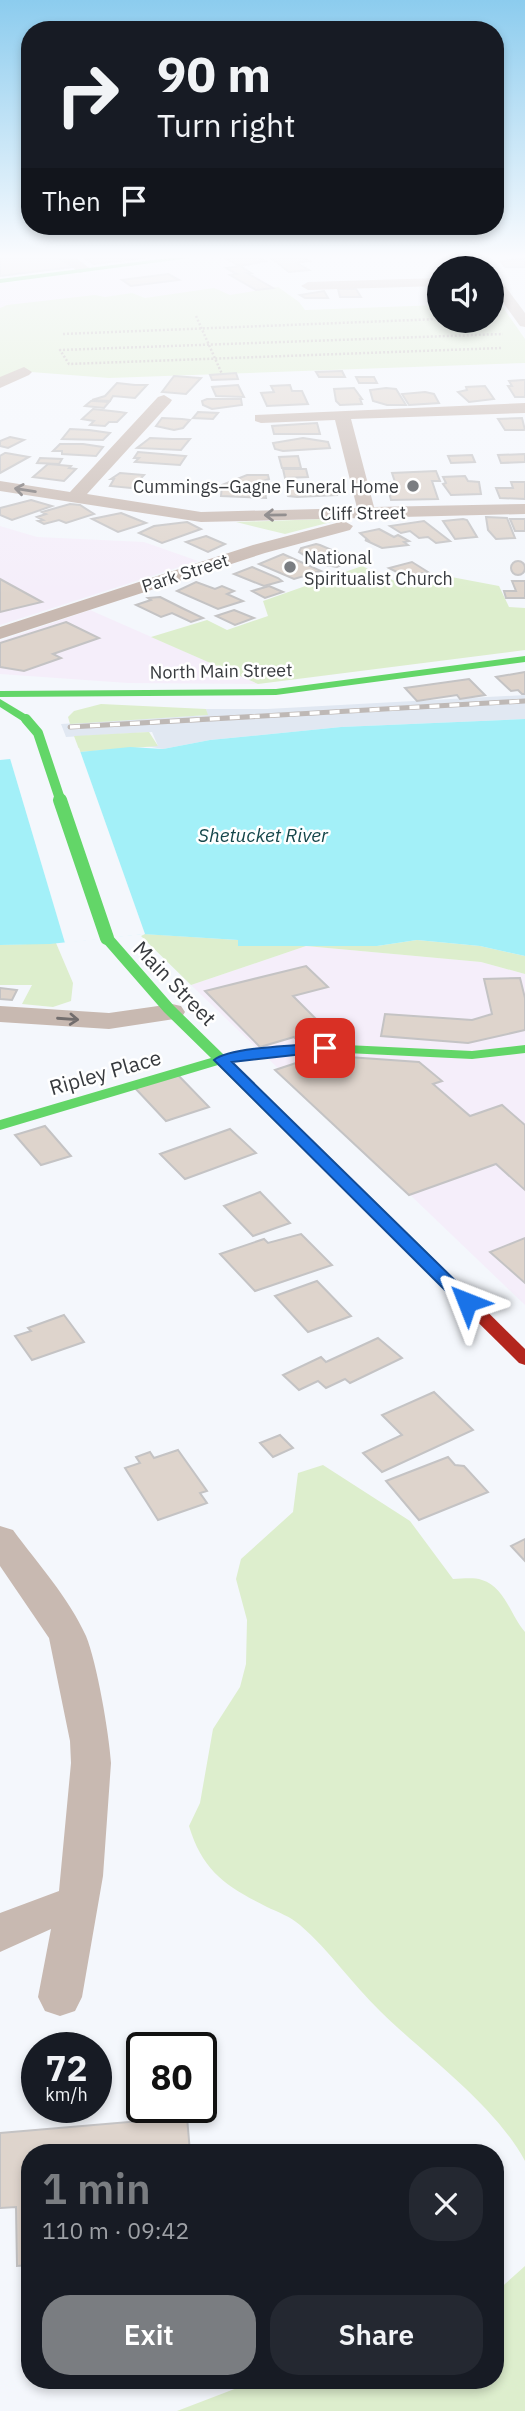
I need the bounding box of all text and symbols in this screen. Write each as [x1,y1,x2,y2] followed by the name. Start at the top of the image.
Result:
[157,42,271,105] text: 90 m
[42,49,133,140] icon: right
[157,104,295,146] text: Turn right
[115,182,153,220] icon: arrive
[42,184,101,218] text: Then
[427,256,504,333] map controls
[427,256,504,333] button: sound
[133,475,399,498] place label: Cummings–Gagne Funeral Home
[405,478,421,494] marker: Cummings–Gagne Funeral Home
[14,483,37,496] one-way arrow
[320,501,406,525] street label: Cliff Street
[263,509,286,522] one-way arrow
[304,546,453,590] place label: National Spiritualist Church
[139,548,231,598] street label: Park Street
[282,559,298,575] marker: National Spiritualist Church
[149,658,293,684] street label: North Main Street
[198,823,329,847] water label: Shetucket River
[127,934,223,1032] street label: Main Street
[56,1012,79,1025] one-way arrow
[295,1018,355,1078] pin
[306,1029,344,1067] icon: arrive
[46,1043,164,1101] street label: Ripley Place
[430,1265,504,1339] position arrow
[126,2032,217,2123] speed limit sign: 80
[45,2045,88,2091] text: 72
[45,2083,88,2106] text: km/h
[42,2161,151,2216] text: 1 min
[409,2167,483,2241] button: close
[42,2215,189,2245] text: 110 m · 09:42
[42,2295,256,2375] button: Exit
[270,2295,483,2375] button: Share

